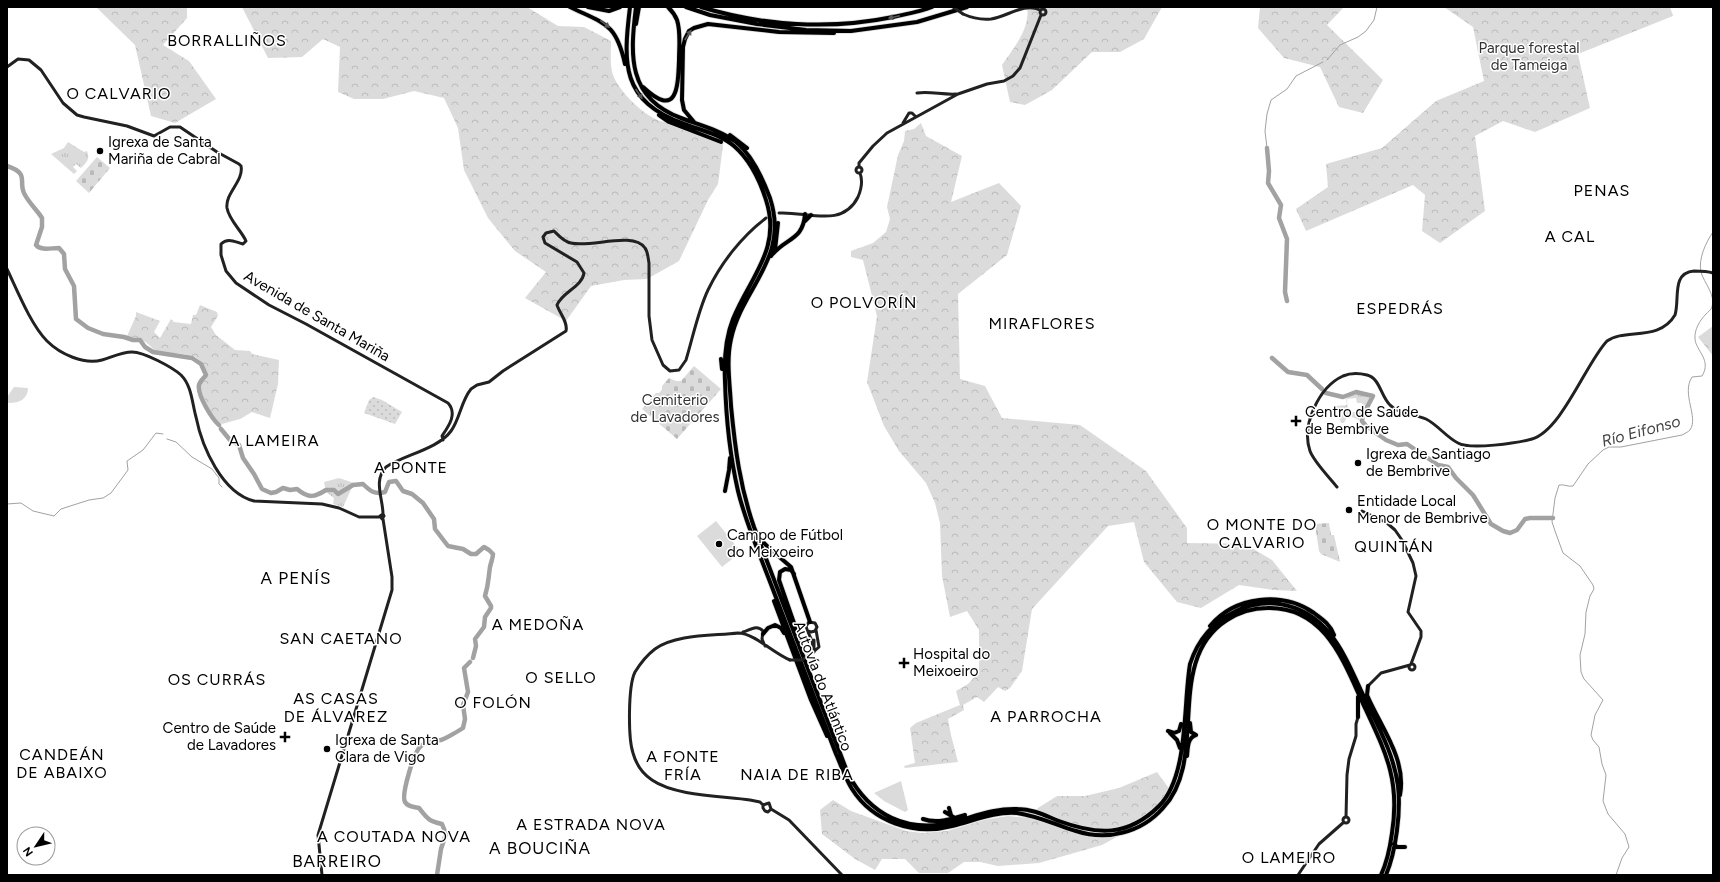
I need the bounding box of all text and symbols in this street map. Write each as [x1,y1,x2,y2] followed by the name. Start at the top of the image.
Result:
[888,14,900,20] one-way arrow
[600,20,611,29] one-way arrow
[685,29,692,40] one-way arrow
[167,31,287,50] district label: BORRALLIÑOS
[1478,39,1580,74] park label: Parque forestal de Tameiga
[66,84,172,103] district label: O CALVARIO
[635,89,643,99] one-way arrow
[108,133,221,168] place label: Igrexa de Santa Mariña de Cabral
[95,146,105,156] marker: Igrexa de Santa Mariña de Cabral
[1574,181,1630,200] district label: PENAS
[1545,227,1595,246] district label: A CAL
[241,267,393,365] street label: Avenida de Santa Mariña
[811,293,917,312] district label: O POLVORÍN
[1356,299,1444,318] district label: ESPEDRÁS
[988,314,1096,333] district label: MIRAFLORES
[630,391,720,426] park label: Cemiterio de Lavadores
[1305,403,1418,438] place label: Centro de Saúde de Bembrive
[1599,411,1683,451] water label: Río Eifonso
[1290,415,1302,427] marker: Centro de Saúde de Bembrive
[228,431,320,450] district label: A LAMEIRA
[1366,445,1491,480] place label: Igrexa de Santiago de Bembrive
[374,458,448,477] district label: A PONTE
[1353,458,1363,468] marker: Igrexa de Santiago de Bembrive
[1357,492,1488,527] place label: Entidade Local Menor de Bembrive
[1344,505,1354,515] marker: Entidade Local Menor de Bembrive
[1207,515,1317,552] district label: O MONTE DO CALVARIO
[727,526,843,561] place label: Campo de Fútbol do Meixoeiro
[1354,537,1434,556] district label: QUINTÁN
[714,539,724,549] marker: Campo de Fútbol do Meixoeiro
[261,568,331,588] district label: A PENÍS
[492,615,584,634] district label: A MEDOÑA
[790,619,856,754] street label: Autovía do Atlántico
[279,629,403,648] district label: SAN CAETANO
[913,645,990,680] place label: Hospital do Meixoeiro
[898,657,910,669] marker: Hospital do Meixoeiro
[525,668,597,687] district label: O SELLO
[168,670,266,689] district label: OS CURRÁS
[284,689,388,726] district label: AS CASAS DE ÁLVAREZ
[454,693,532,712] district label: O FOLÓN
[990,707,1102,726] district label: A PARROCHA
[163,719,276,754] place label: Centro de Saúde de Lavadores
[279,731,291,743] marker: Centro de Saúde de Lavadores
[335,731,439,766] place label: Igrexa de Santa Clara de Vigo
[322,744,332,754] marker: Igrexa de Santa Clara de Vigo
[16,745,108,782] district label: CANDEÁN DE ABAIXO
[646,747,720,784] district label: A FONTE FRÍA
[740,765,854,784] district label: NAIA DE RIBA
[516,815,666,834] district label: A ESTRADA NOVA
[16,826,56,866] north arrow
[317,827,471,846] district label: A COUTADA NOVA
[489,838,591,858] district label: A BOUCIÑA
[20,844,36,859] text: N
[1242,848,1336,867] district label: O LAMEIRO
[292,851,382,871] district label: BARREIRO

